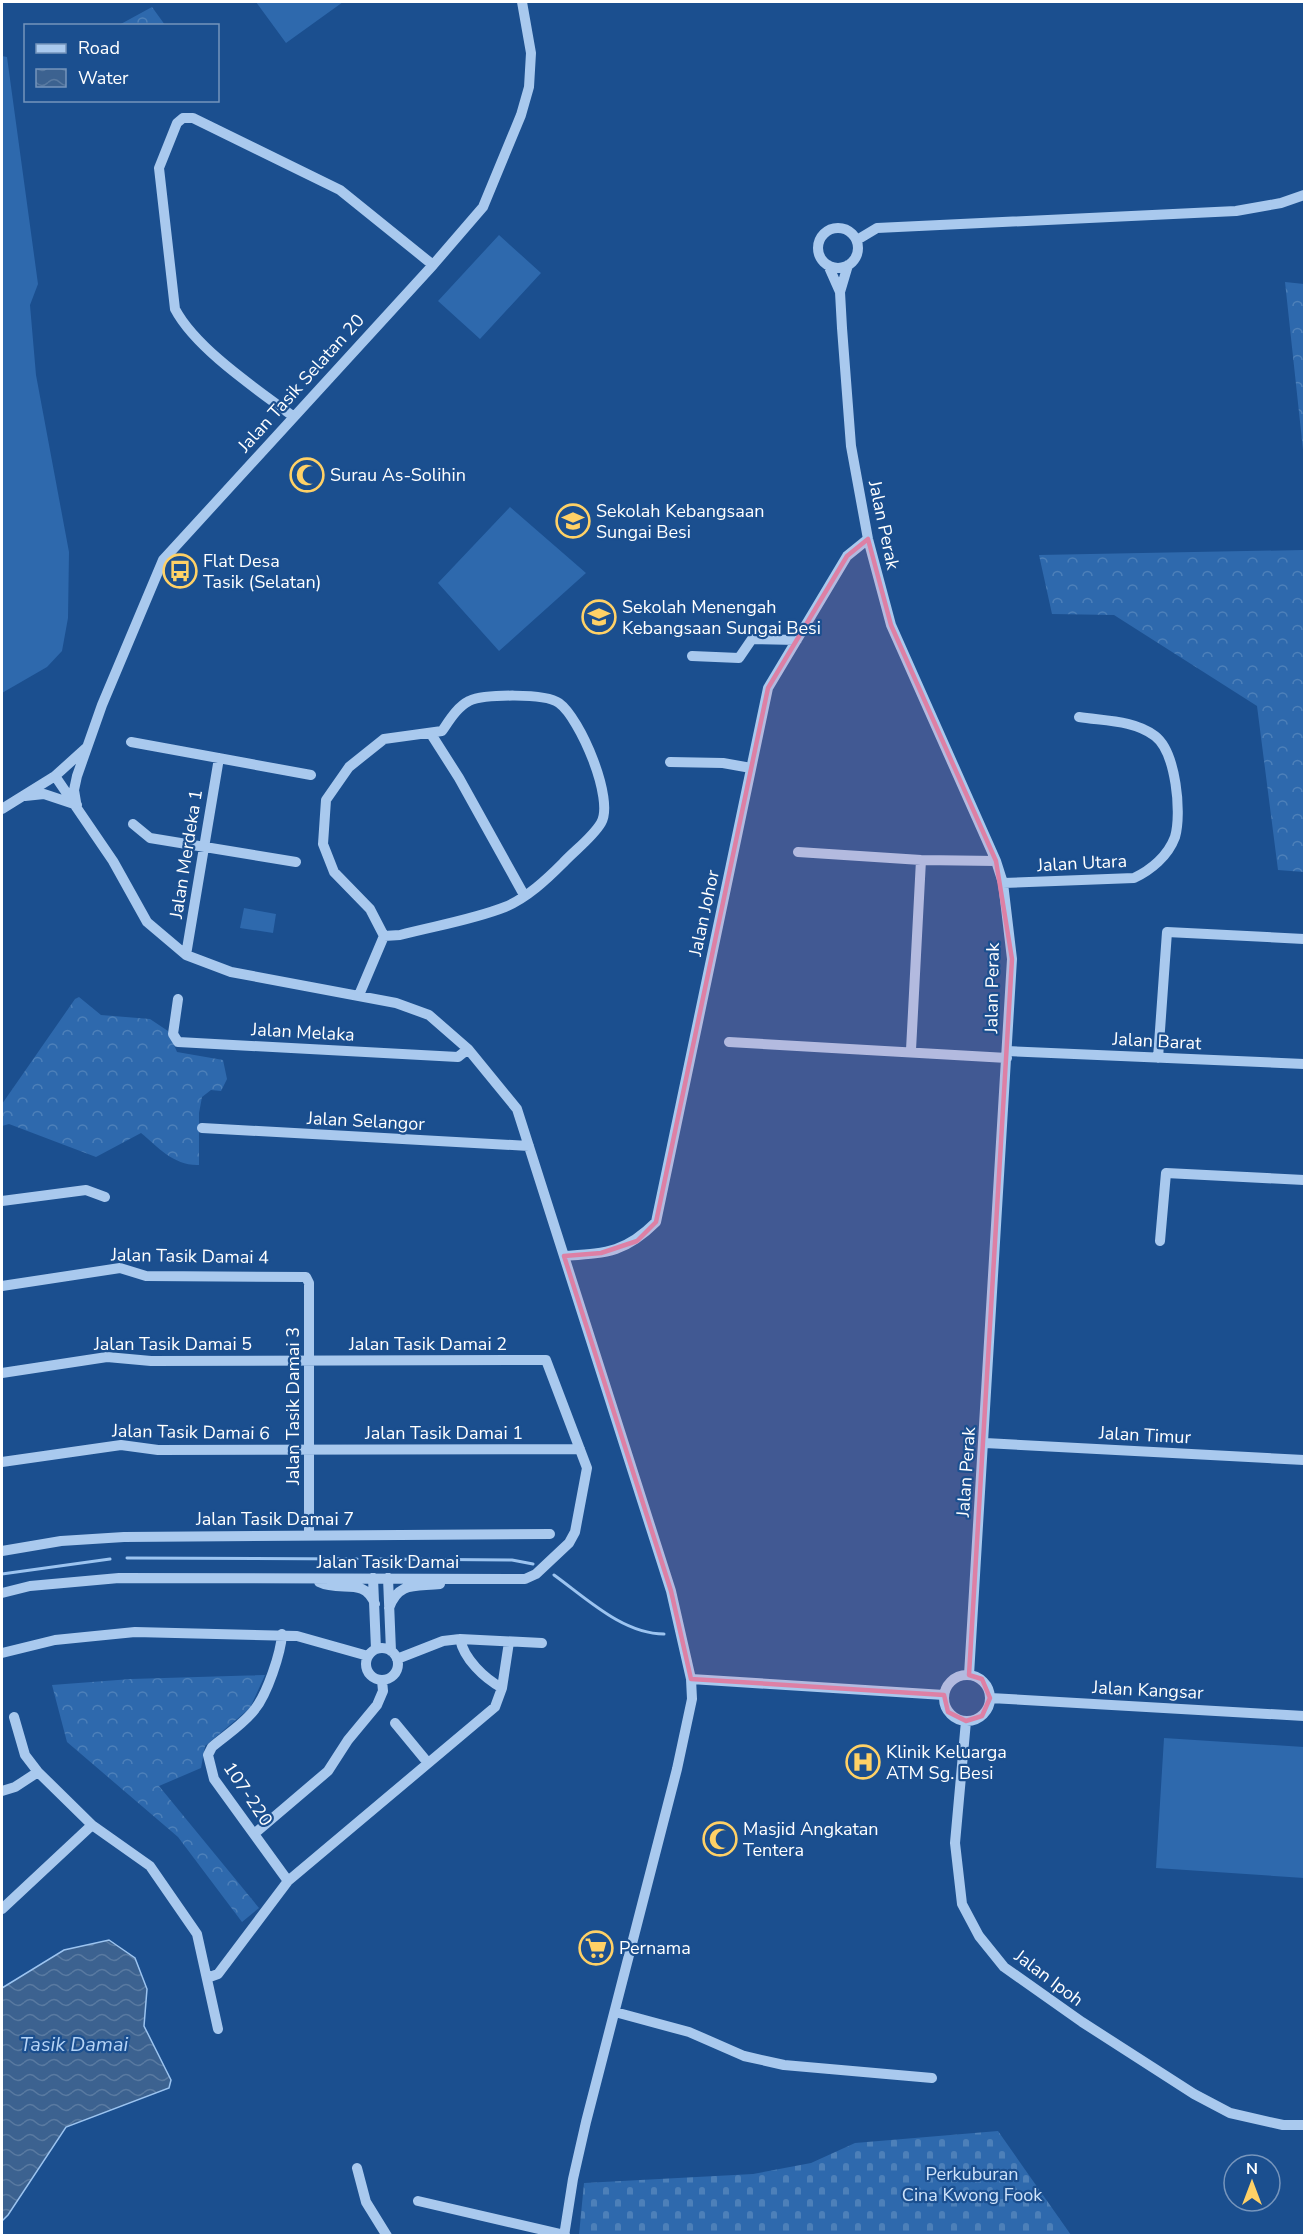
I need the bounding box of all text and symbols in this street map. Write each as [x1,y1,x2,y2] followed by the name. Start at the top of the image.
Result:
[24,24,219,102] legend
[78,36,120,60] text: Road
[78,66,129,90] text: Water
[232,309,370,458] street label: Jalan Tasik Selatan 20
[289,457,325,493] mosque icon: Surau As-Solihin
[330,463,466,487] place label: Surau As-Solihin
[863,477,905,573] street label: Jalan Perak
[596,499,765,544] place label: Sekolah Kebangsaan Sungai Besi
[555,503,591,539] school or university icon: Sekolah Kebangsaan Sungai Besi
[203,549,321,594] place label: Flat Desa Tasik (Selatan)
[162,553,198,589] bus stop icon: Flat Desa Tasik (Selatan)
[622,595,821,640] place label: Sekolah Menengah Kebangsaan Sungai Besi
[581,599,617,635] school or university icon: Sekolah Menengah Kebangsaan Sungai Besi
[164,788,208,921] street label: Jalan Merdeka 1
[1035,849,1128,877] street label: Jalan Utara
[683,867,725,959] street label: Jalan Johor
[979,942,1005,1034] street label: Jalan Perak
[250,1017,355,1047] street label: Jalan Melaka
[1111,1027,1203,1055] street label: Jalan Barat
[306,1106,426,1136] street label: Jalan Selangor
[110,1243,269,1269] street label: Jalan Tasik Damai 4
[281,1327,305,1486] street label: Jalan Tasik Damai 3
[93,1332,252,1356] street label: Jalan Tasik Damai 5
[348,1332,507,1356] street label: Jalan Tasik Damai 2
[111,1419,270,1445] street label: Jalan Tasik Damai 6
[364,1421,523,1445] street label: Jalan Tasik Damai 1
[1097,1421,1192,1449] street label: Jalan Timur
[951,1425,981,1519] street label: Jalan Perak
[195,1507,354,1531] street label: Jalan Tasik Damai 7
[316,1550,459,1574] street label: Jalan Tasik Damai
[1091,1675,1205,1705] street label: Jalan Kangsar
[886,1740,1007,1785] place label: Klinik Keluarga ATM Sg. Besi
[845,1744,881,1780] hospital icon: Klinik Keluarga ATM Sg. Besi
[218,1757,278,1831] street label: 107-220
[743,1817,879,1862] place label: Masjid Angkatan Tentera
[702,1821,738,1857] mosque icon: Masjid Angkatan Tentera
[578,1930,614,1966] supermarket icon: Pernama
[619,1936,691,1960] place label: Pernama
[1009,1944,1088,2012] street label: Jalan Ipoh
[20,2031,129,2058] water label: Tasik Damai
[1222,2153,1282,2213] north arrow
[1246,2158,1258,2180] text: N
[902,2162,1043,2207] park label: Perkuburan Cina Kwong Fook

